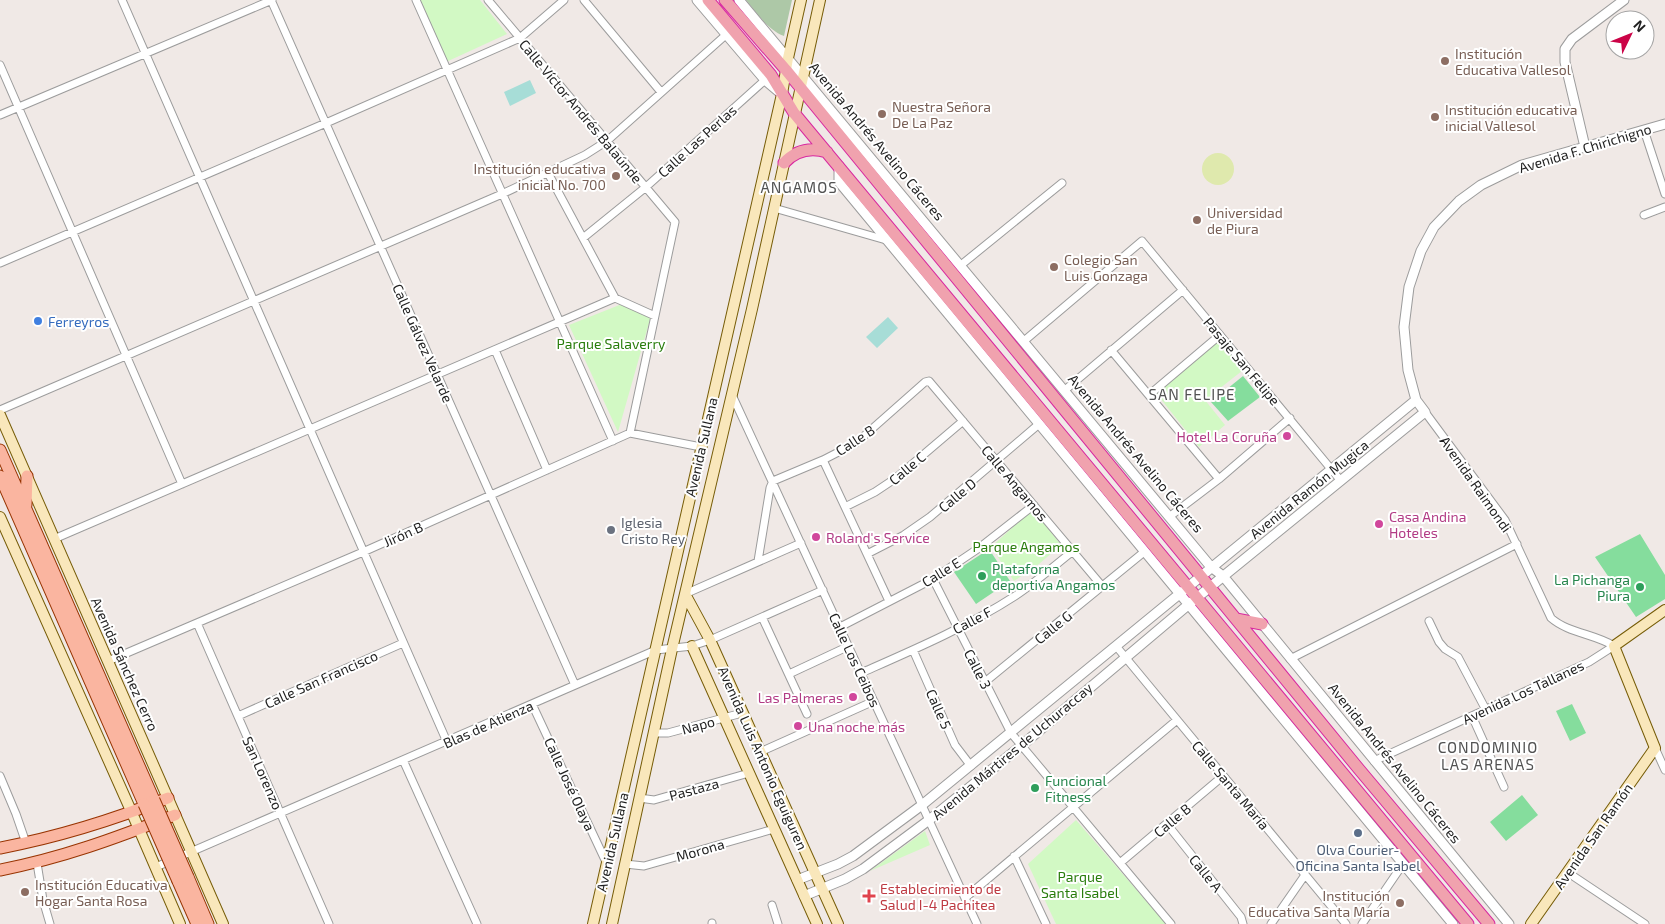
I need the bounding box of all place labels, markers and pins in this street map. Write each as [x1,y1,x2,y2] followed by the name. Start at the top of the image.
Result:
[1455,45,1572,78] place label: Institución Educativa Vallesol
[1439,55,1451,67] marker: Institución Educativa Vallesol
[892,98,991,131] place label: Nuestra Señora De La Paz
[1445,101,1577,134] place label: Institución educativa inicial Vallesol
[876,108,888,120] marker: Nuestra Señora De La Paz
[1429,111,1441,123] marker: Institución educativa inicial Vallesol
[474,160,606,193] place label: Institución educativa inicial No. 700
[610,170,622,182] marker: Institución educativa inicial No. 700
[1207,204,1283,237] place label: Universidad de Piura
[1191,214,1203,226] marker: Universidad de Piura
[1064,251,1148,284] place label: Colegio San Luis Gonzaga
[1048,261,1060,273] marker: Colegio San Luis Gonzaga
[48,313,109,330] place label: Ferreyros
[32,315,44,327] marker: Ferreyros
[1177,428,1277,445] place label: Hotel La Coruña
[1281,430,1293,442] marker: Hotel La Coruña
[1389,508,1466,541] place label: Casa Andina Hoteles
[621,514,686,547] place label: Iglesia Cristo Rey
[1373,518,1385,530] marker: Casa Andina Hoteles
[605,524,617,536] marker: Iglesia Cristo Rey
[826,529,930,546] place label: Roland's Service
[810,531,822,543] marker: Roland's Service
[992,560,1115,593] place label: Plataforna deportiva Angamos
[976,570,988,582] marker: Plataforna deportiva Angamos
[1554,571,1630,604] place label: La Pichanga Piura
[1634,581,1646,593] marker: La Pichanga Piura
[758,689,843,706] place label: Las Palmeras
[847,691,859,703] marker: Las Palmeras
[808,718,905,735] place label: Una noche más
[792,720,804,732] marker: Una noche más
[1045,772,1108,805] place label: Funcional Fitness
[1029,782,1041,794] marker: Funcional Fitness
[1352,827,1364,839] marker: Olva Courier- Oficina Santa Isabel
[1295,841,1421,874] place label: Olva Courier- Oficina Santa Isabel
[35,876,168,909] place label: Institución Educativa Hogar Santa Rosa
[880,880,1001,913] place label: Establecimiento de Salud I-4 Pachitea
[19,886,31,898] marker: Institución Educativa Hogar Santa Rosa
[1248,887,1390,920] place label: Institución Educativa Santa María
[862,889,876,903] marker: Establecimiento de Salud I-4 Pachitea
[1394,897,1406,909] marker: Institución Educativa Santa María

